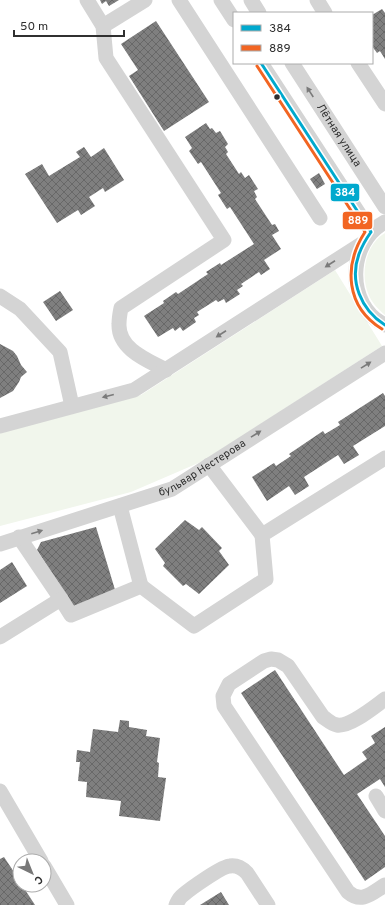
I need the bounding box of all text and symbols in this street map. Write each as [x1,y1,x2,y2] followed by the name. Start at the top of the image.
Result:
[14,12,124,38] scale bar
[233,12,373,64] legend
[20,19,48,35] text: 50 m
[269,21,291,37] text: 384
[269,41,291,57] text: 889
[307,86,314,98] one-way arrow
[272,92,282,102] unlabelled marker
[313,101,364,170] street label: Лётная улица
[330,183,360,202] line badge: 384
[335,186,355,200] text: 384
[342,211,373,230] line badge: 889
[348,214,369,228] text: 889
[324,261,336,268] one-way arrow
[215,331,227,338] one-way arrow
[361,361,371,369] one-way arrow
[102,394,114,400] one-way arrow
[251,431,262,438] one-way arrow
[157,436,249,500] street label: бульвар Нестерова
[31,528,43,534] one-way arrow
[12,853,52,893] north arrow
[31,872,45,887] text: С

